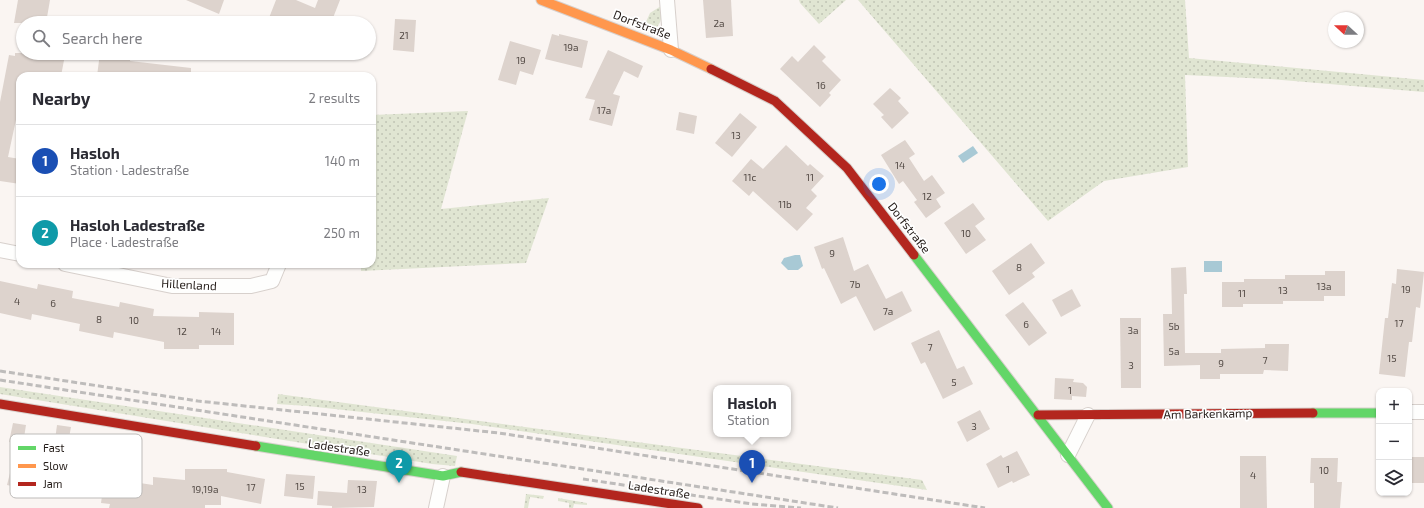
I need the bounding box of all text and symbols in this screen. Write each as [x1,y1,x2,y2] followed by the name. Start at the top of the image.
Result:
[611,7,673,41] street label: Dorfstraße
[1328,12,1364,48] north arrow
[16,16,376,60] search box
[713,17,725,29] house number: 2a
[30,27,52,49] icon: search
[62,29,143,47] text: Search here
[399,29,409,41] house number: 21
[563,41,579,53] house number: 19a
[516,54,526,66] house number: 19
[816,79,826,91] house number: 16
[32,88,90,108] text: Nearby
[308,90,360,106] text: 2 results
[597,104,611,116] house number: 17a
[731,129,741,141] house number: 13
[70,144,120,162] text: Hasloh
[42,153,48,169] text: 1
[325,153,360,169] text: 140 m
[895,159,905,171] house number: 14
[70,162,189,178] text: Station · Ladestraße
[744,171,757,183] house number: 11c
[806,171,814,183] house number: 11
[869,174,889,194] your location
[922,190,932,202] house number: 12
[778,198,792,210] house number: 11b
[886,199,934,256] street label: Dorfstraße
[70,216,205,234] text: Hasloh Ladestraße
[41,225,49,241] text: 2
[324,225,360,241] text: 250 m
[961,227,971,239] house number: 10
[70,234,179,250] text: Place · Ladestraße
[829,247,835,259] house number: 9
[1016,261,1022,273] house number: 8
[161,276,217,292] street label: Hillenland
[850,278,861,290] house number: 7b
[1316,280,1332,292] house number: 13a
[1401,283,1411,295] house number: 19
[1278,284,1288,296] house number: 13
[1238,287,1246,299] house number: 11
[14,295,20,307] house number: 4
[50,297,56,309] house number: 6
[883,305,893,317] house number: 7a
[96,313,102,325] house number: 8
[129,314,139,326] house number: 10
[1394,317,1404,329] house number: 17
[1023,318,1029,330] house number: 6
[1168,320,1180,332] house number: 5b
[1127,324,1139,336] house number: 3a
[177,325,187,337] house number: 12
[211,325,221,337] house number: 14
[927,341,933,353] house number: 7
[1169,345,1179,357] house number: 5a
[1387,352,1397,364] house number: 15
[1262,354,1268,366] house number: 7
[1218,357,1224,369] house number: 9
[1128,359,1134,371] house number: 3
[951,376,957,388] house number: 5
[1068,384,1072,396] house number: 1
[713,385,791,437] popup
[1376,388,1412,496] map controls
[1376,388,1412,424] button: +
[727,394,777,412] text: Hasloh
[1163,405,1253,421] street label: Am Barkenkamp
[727,412,770,428] text: Station
[971,420,977,432] house number: 3
[1376,424,1412,460] button: −
[10,434,142,498] legend
[307,436,371,458] street label: Ladestraße
[43,441,65,454] text: Fast
[386,450,412,483] pin: 2
[739,450,765,483] pin: 1
[43,459,68,472] text: Slow
[1376,460,1412,496] button: layers
[1006,463,1010,475] house number: 1
[1319,464,1329,476] house number: 10
[1250,469,1256,481] house number: 4
[43,477,62,490] text: Jam
[627,477,691,501] street label: Ladestraße
[295,480,305,492] house number: 15
[246,481,256,493] house number: 17
[192,483,218,495] house number: 19,19a
[357,483,367,495] house number: 13

